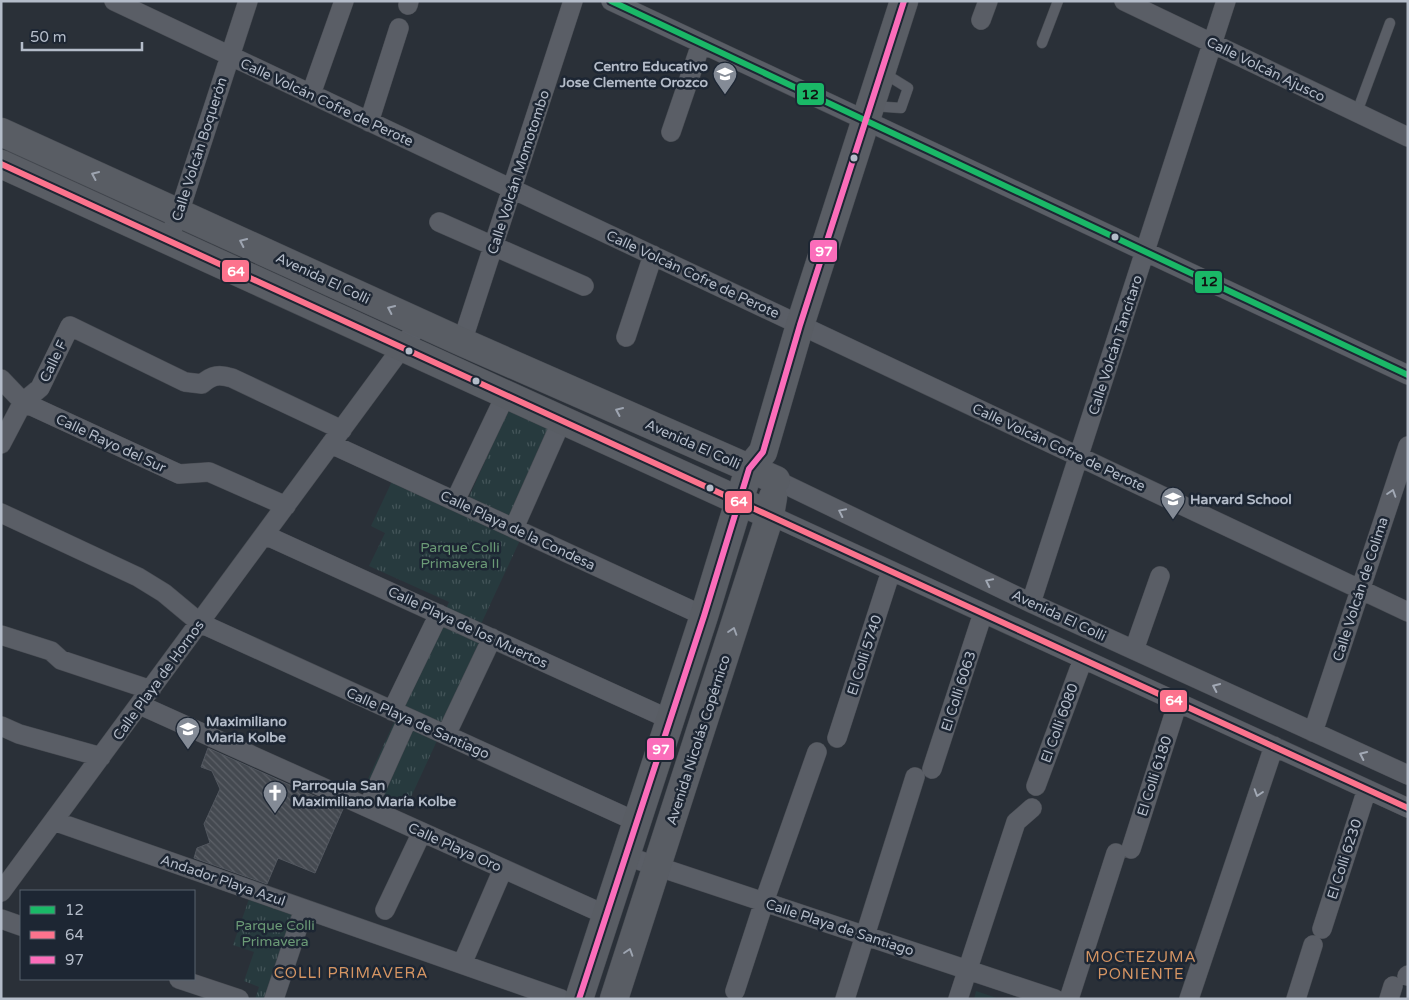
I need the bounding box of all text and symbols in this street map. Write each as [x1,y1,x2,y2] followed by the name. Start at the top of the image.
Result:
[22,20,142,52] scale bar
[30,28,67,46] text: 50 m
[1204,33,1328,106] street label: Calle Volcán Ajusco
[238,55,416,150] street label: Calle Volcán Cofre de Perote
[559,58,708,91] place label: Centro Educativo Jose Clemente Orozco
[712,61,738,95] school or university icon: Centro Educativo Jose Clemente Orozco
[168,75,231,223] street label: Calle Volcán Boquerón
[796,82,825,106] line badge: 12
[801,86,819,103] text: 12
[484,88,553,256] street label: Calle Volcán Momotombo
[849,153,859,163] unlabelled marker
[91,170,100,181] one-way arrow
[604,227,782,322] street label: Calle Volcán Cofre de Perote
[1110,232,1120,242] unlabelled marker
[239,238,248,248] one-way arrow
[809,239,838,263] line badge: 97
[815,243,833,260] text: 97
[273,249,373,308] street label: Avenida El Colli
[221,259,250,283] line badge: 64
[227,263,245,280] text: 64
[1194,270,1223,294] line badge: 12
[1085,273,1146,417] street label: Calle Volcán Tancítaro
[1200,273,1218,290] text: 12
[387,305,396,316] one-way arrow
[36,337,71,385] street label: Calle F
[404,346,414,356] unlabelled marker
[471,376,481,386] unlabelled marker
[970,400,1148,495] street label: Calle Volcán Cofre de Perote
[615,407,624,418] one-way arrow
[53,410,169,477] street label: Calle Rayo del Sur
[643,416,743,473] street label: Avenida El Colli
[705,483,715,493] unlabelled marker
[1160,486,1186,520] school or university icon: Harvard School
[438,487,598,574] street label: Calle Playa de la Condesa
[724,490,753,514] line badge: 64
[1386,490,1396,498] one-way arrow
[1190,491,1292,508] place label: Harvard School
[730,493,748,510] text: 64
[838,508,847,519] one-way arrow
[1329,515,1392,663] street label: Calle Volcán de Colima
[420,539,500,572] park label: Parque Colli Primavera II
[985,578,994,589] one-way arrow
[385,583,550,672] street label: Calle Playa de los Muertos
[1009,586,1109,645] street label: Avenida El Colli
[844,613,886,697] street label: El Colli 5740
[109,617,208,744] street label: Calle Playa de Hornos
[727,627,737,636] one-way arrow
[938,649,979,733] street label: El Colli 6063
[663,653,734,827] street label: Avenida Nicolás Copérnico
[1037,681,1082,765] street label: El Colli 6080
[1212,683,1221,694] one-way arrow
[344,684,492,763] street label: Calle Playa de Santiago
[1159,689,1188,713] line badge: 64
[1165,692,1183,709] text: 64
[206,713,287,746] place label: Maximiliano Maria Kolbe
[175,716,201,750] school or university icon: Maximiliano Maria Kolbe
[1134,734,1176,818] street label: El Colli 6180
[646,737,675,761] line badge: 97
[652,741,670,758] text: 97
[1360,751,1369,761] one-way arrow
[292,777,456,810] place label: Parroquia San Maximiliano María Kolbe
[262,780,288,814] church icon: Parroquia San Maximiliano María Kolbe
[1254,788,1264,796] one-way arrow
[1324,817,1366,901] street label: El Colli 6230
[405,819,504,876] street label: Calle Playa Oro
[158,851,287,910] street label: Andador Playa Azul
[20,890,195,980] legend
[764,895,916,959] street label: Calle Playa de Santiago
[65,901,84,919] text: 12
[235,917,315,950] park label: Parque Colli Primavera
[65,926,84,944] text: 64
[1085,948,1197,983] district label: MOCTEZUMA PONIENTE
[624,949,634,957] one-way arrow
[65,951,84,969] text: 97
[274,964,428,982] district label: COLLI PRIMAVERA

